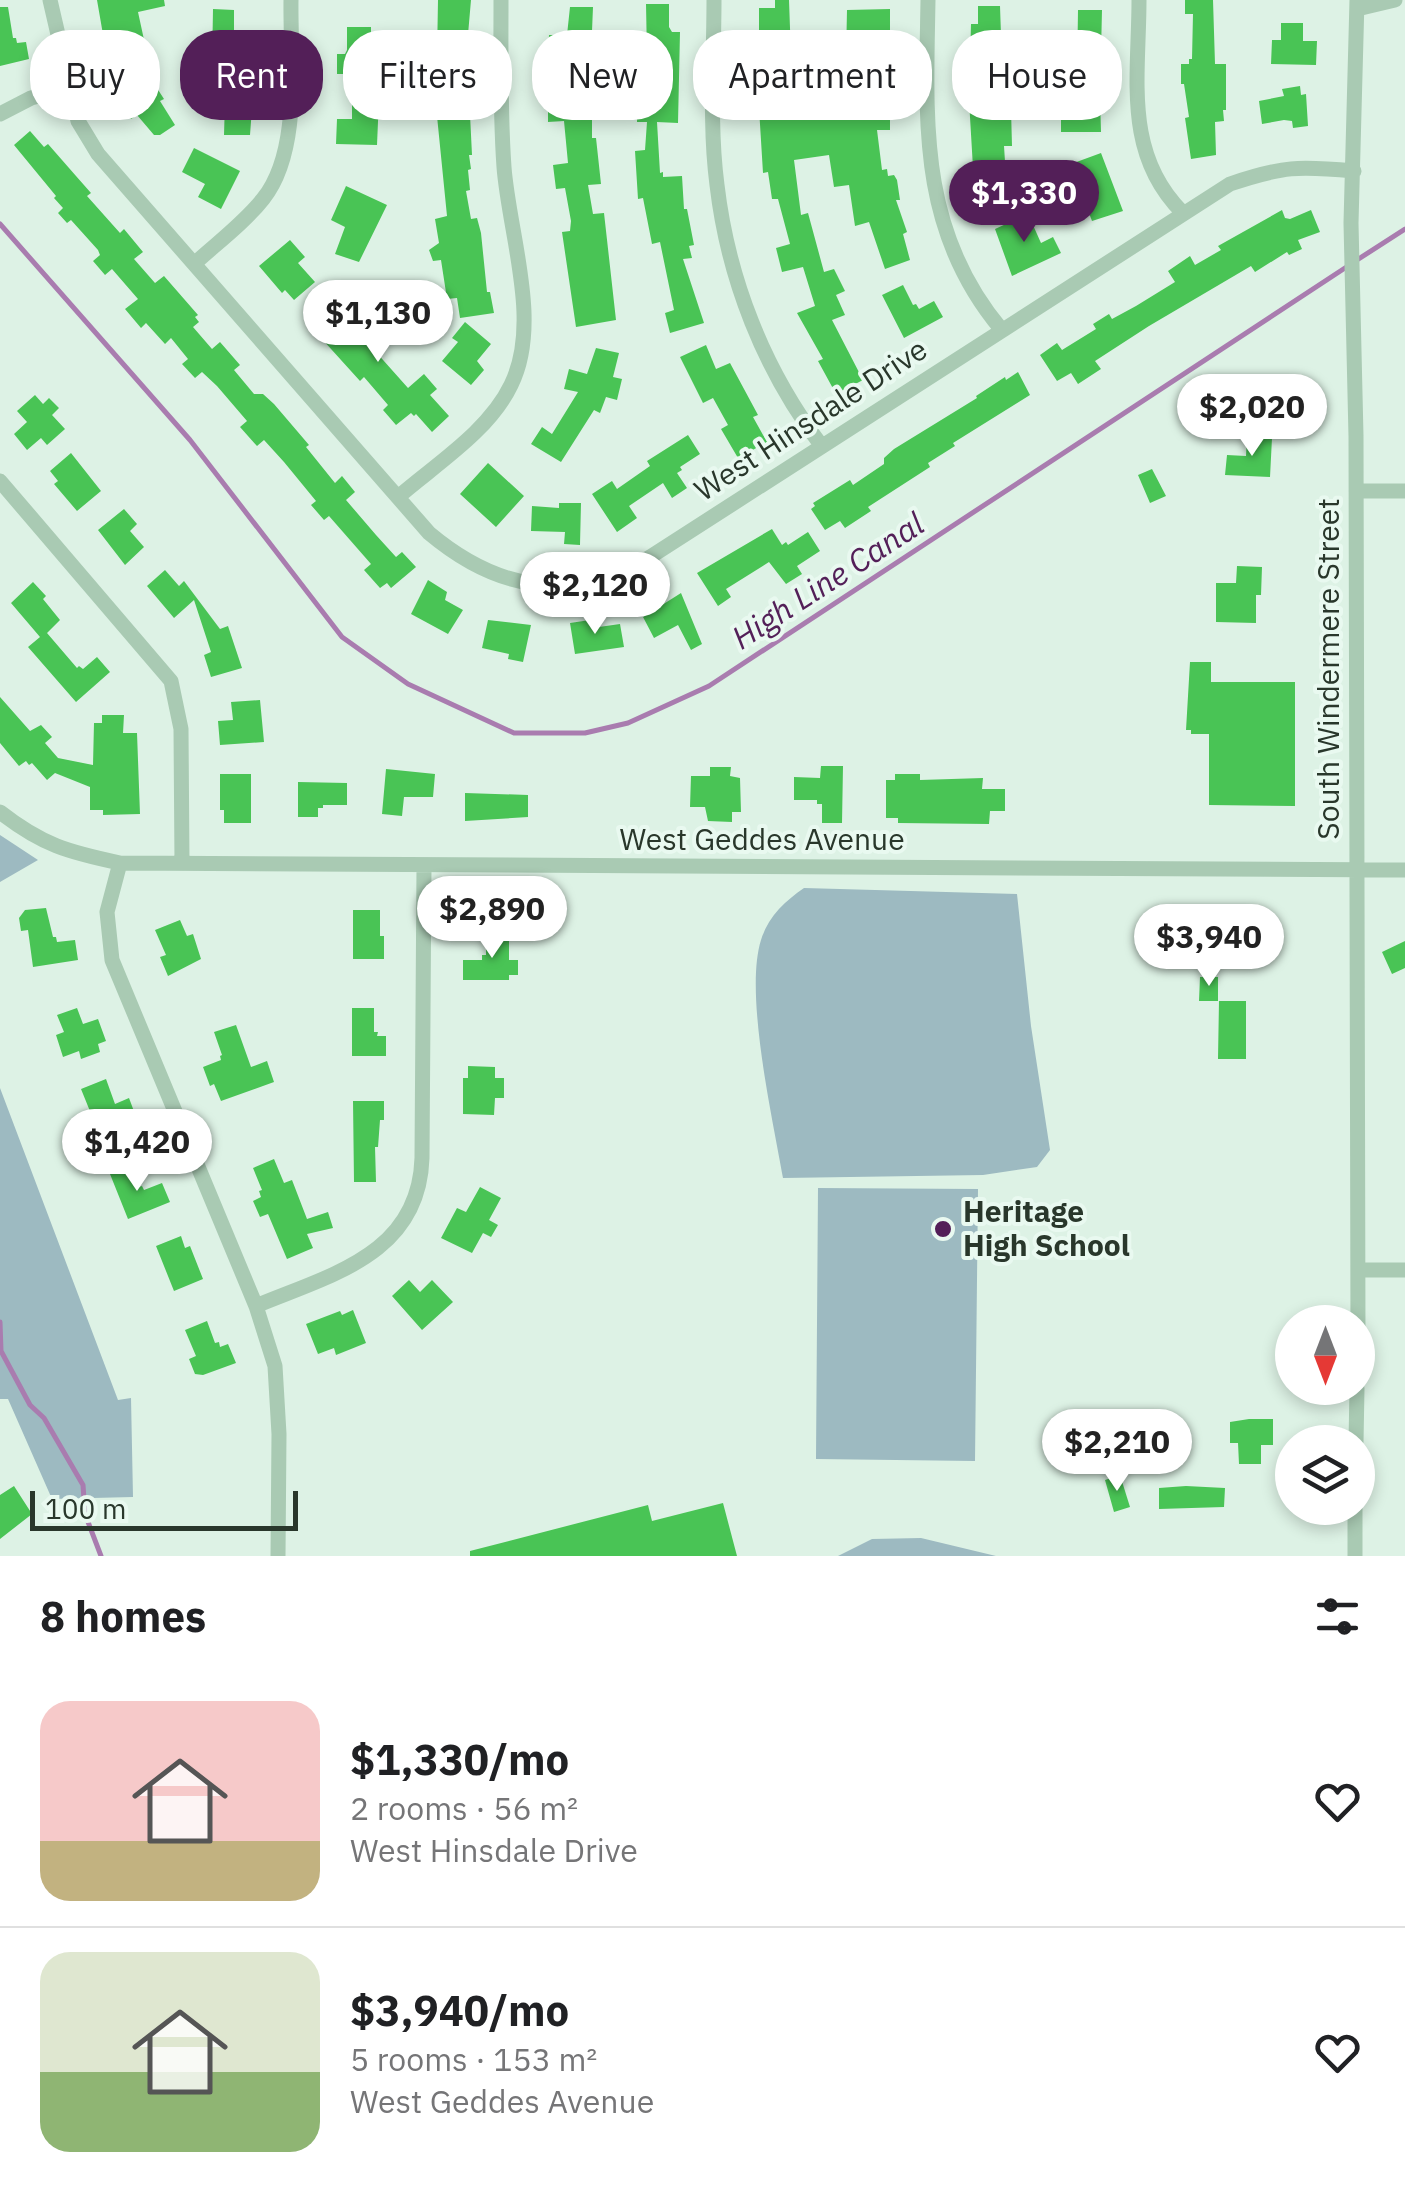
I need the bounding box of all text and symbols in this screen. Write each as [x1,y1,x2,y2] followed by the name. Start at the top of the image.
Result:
[30,30,160,120] chip: Buy
[180,30,323,120] chip: Rent
[343,30,512,120] chip: Filters
[532,30,673,120] chip: New
[693,30,932,120] chip: Apartment
[952,30,1122,120] chip: House
[943,160,1105,245] pin: $1,330
[971,171,1077,213] text: $1,330
[297,280,459,365] pin: $1,130
[325,291,431,333] text: $1,130
[686,329,934,509] street label: West Hinsdale Drive
[1171,374,1333,459] pin: $2,020
[1199,385,1305,427] text: $2,020
[1308,498,1347,840] street label: South Windermere Street
[723,502,932,658] water label: High Line Canal
[514,552,676,637] pin: $2,120
[542,563,648,605] text: $2,120
[619,819,905,858] street label: West Geddes Avenue
[411,876,573,961] pin: $2,890
[439,887,545,929] text: $2,890
[1128,904,1290,989] pin: $3,940
[1156,915,1262,957] text: $3,940
[56,1109,218,1194] pin: $1,420
[84,1120,190,1162] text: $1,420
[963,1191,1130,1264] place label: Heritage High School
[932,1218,954,1240] marker: Heritage High School
[1275,1305,1375,1405] north arrow
[1275,1305,1375,1525] map controls
[1036,1409,1198,1494] pin: $2,210
[1064,1420,1170,1462] text: $2,210
[1275,1425,1375,1525] button: layers
[30,1486,298,1530] scale bar
[45,1490,126,1527] text: 100 m
[40,1589,206,1644] text: 8 homes
[1310,1589,1365,1644] icon: filters
[350,1732,569,1787] text: $1,330/mo
[120,1741,240,1861] icon: home
[1310,1774,1365,1829] icon: heart
[350,1787,578,1829] text: 2 rooms · 56 m²
[350,1829,638,1871] text: West Hinsdale Drive
[350,1983,569,2038] text: $3,940/mo
[120,1992,240,2112] icon: home
[1310,2025,1365,2080] icon: heart
[350,2038,597,2080] text: 5 rooms · 153 m²
[350,2080,654,2122] text: West Geddes Avenue

